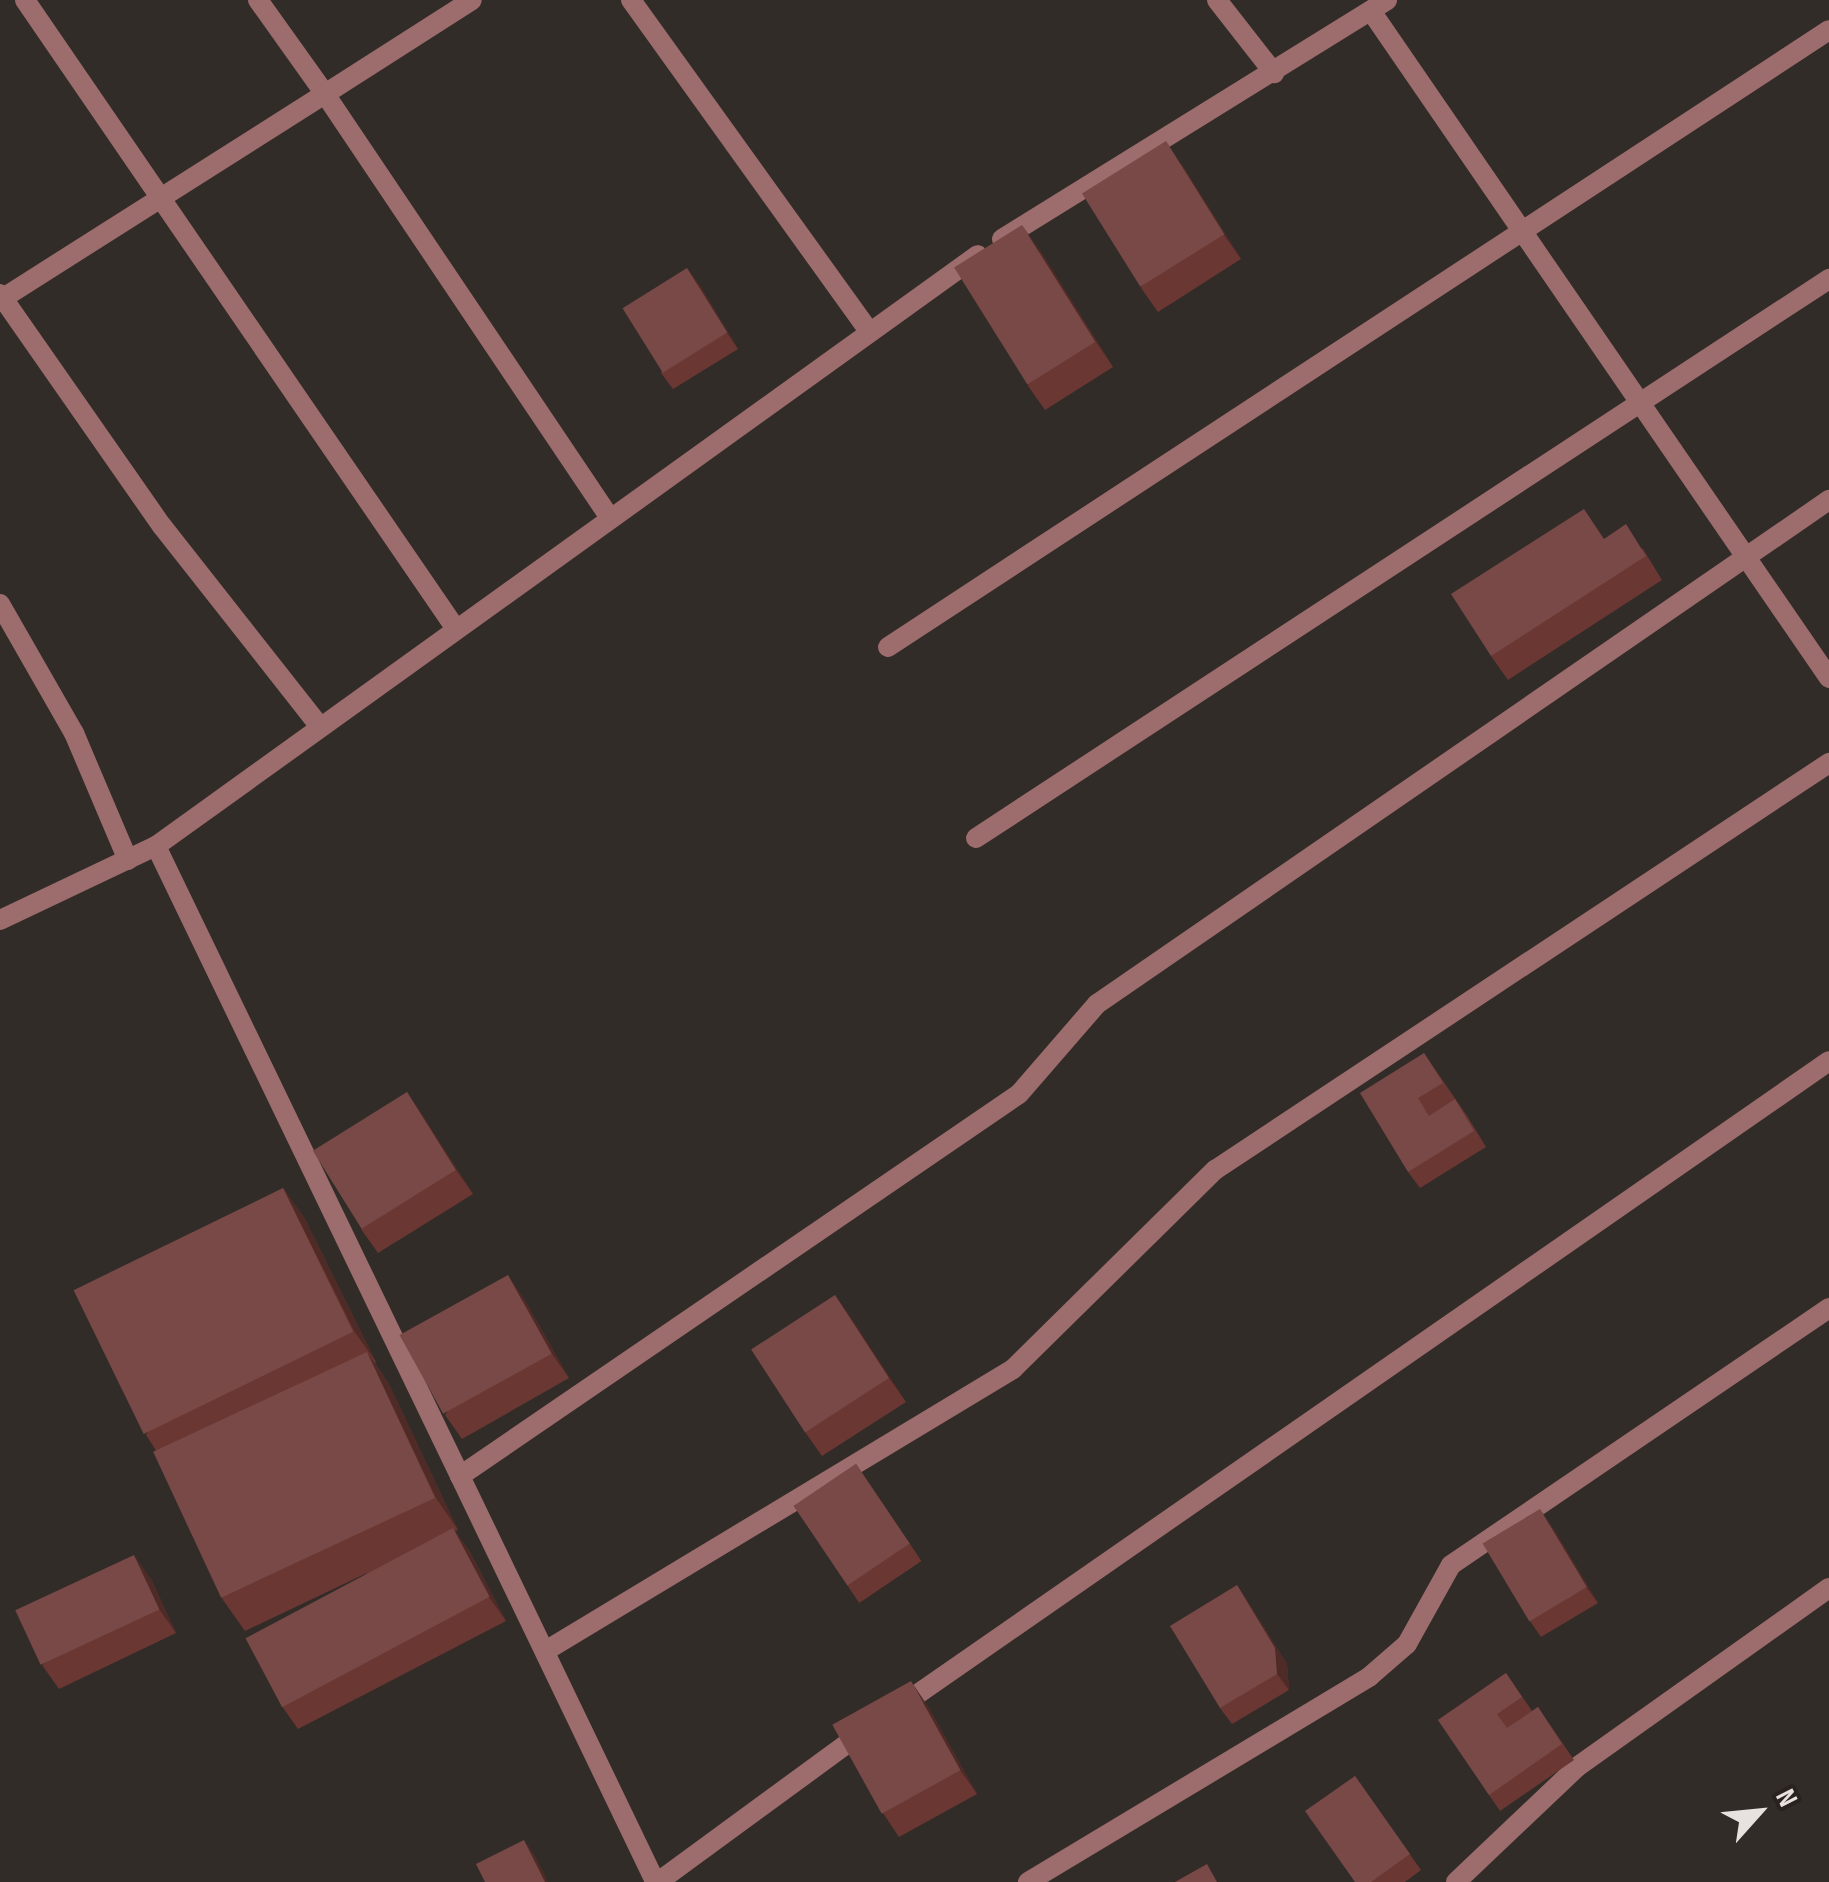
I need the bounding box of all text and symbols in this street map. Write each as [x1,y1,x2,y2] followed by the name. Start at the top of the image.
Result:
[1709,1762,1809,1862] north arrow
[1768,1784,1804,1812] text: N

